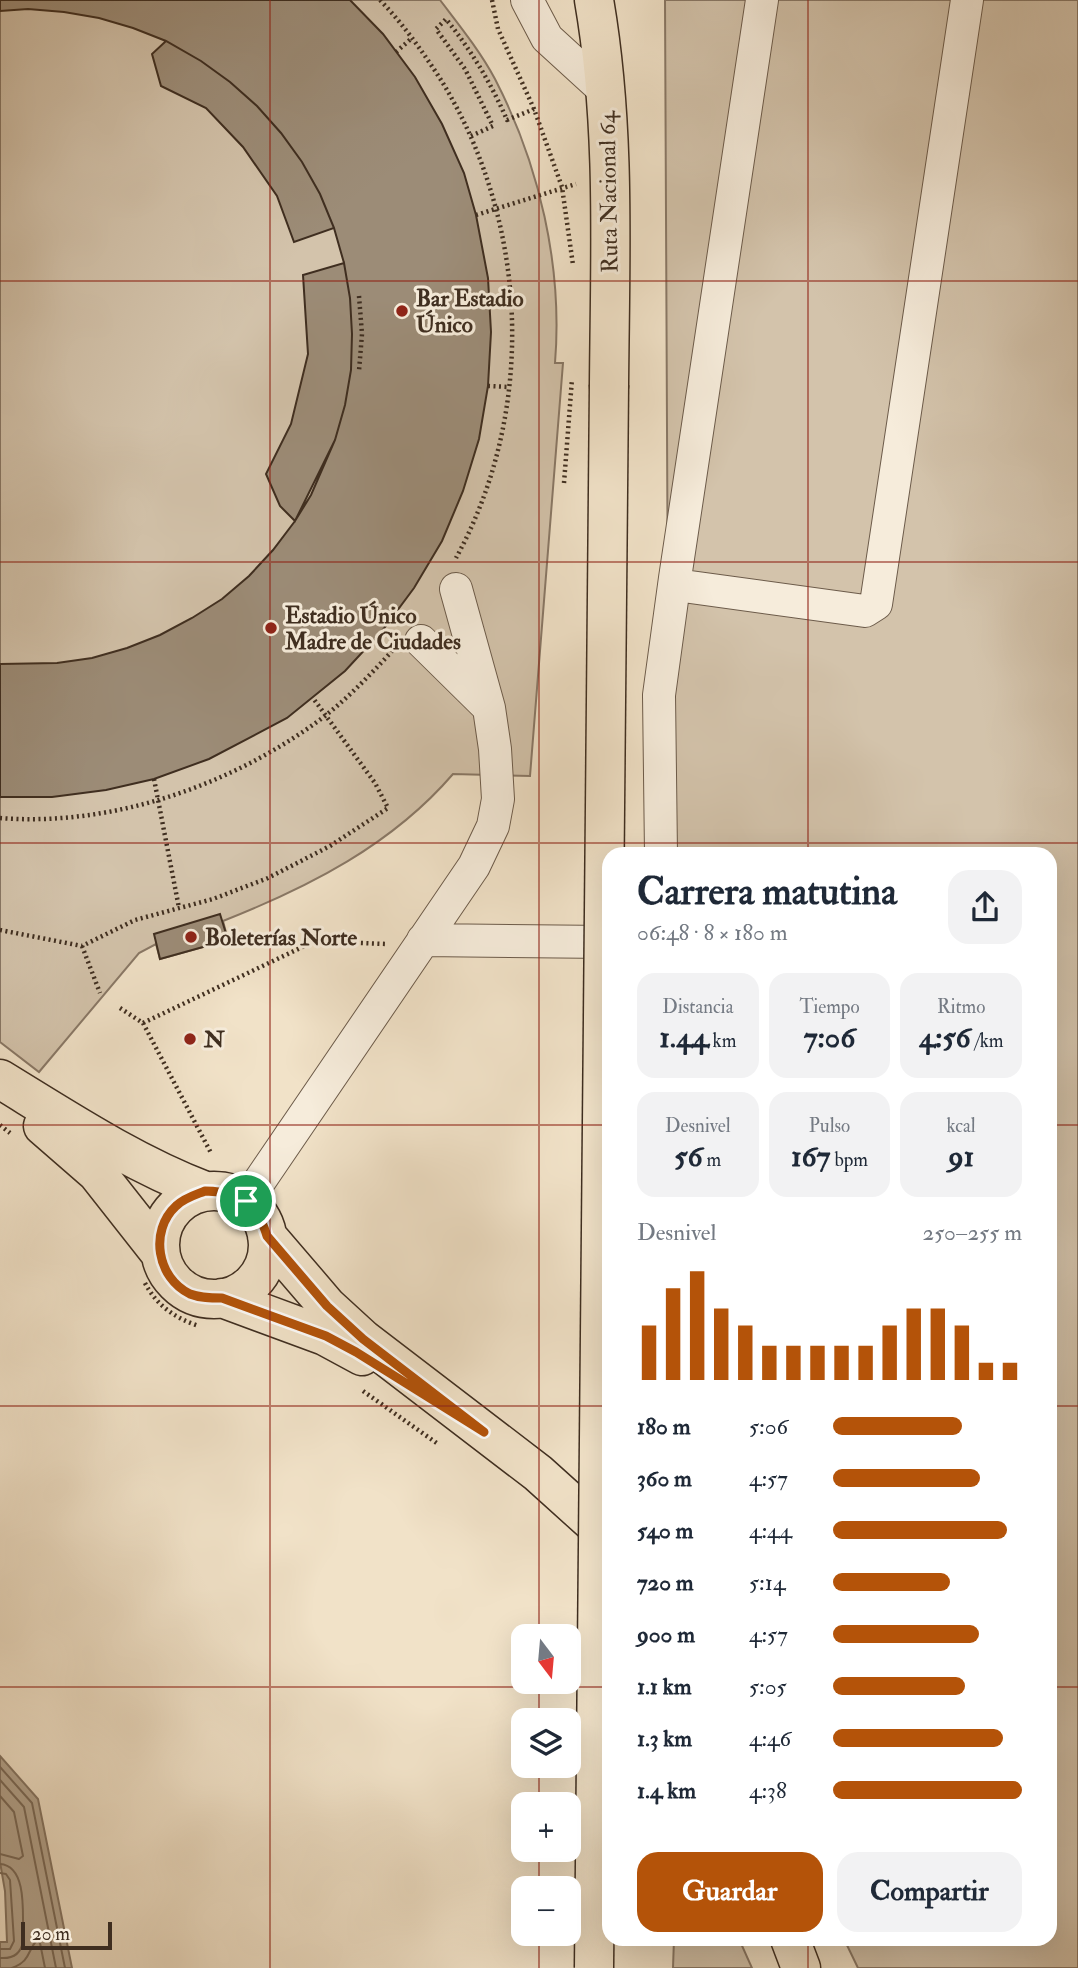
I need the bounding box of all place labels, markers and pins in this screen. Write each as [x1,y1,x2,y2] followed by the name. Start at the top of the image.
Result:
[416,284,524,339] place label: Bar Estadio Único
[394,303,410,319] marker: Bar Estadio Único
[284,600,461,656] place label: Estadio Único Madre de Ciudades
[263,620,279,636] marker: Estadio Único Madre de Ciudades
[205,923,358,952] place label: Boleterías Norte
[183,929,199,945] marker: Boleterías Norte
[203,1025,225,1054] place label: N
[182,1031,198,1047] marker: N
[216,1171,276,1231] pin

